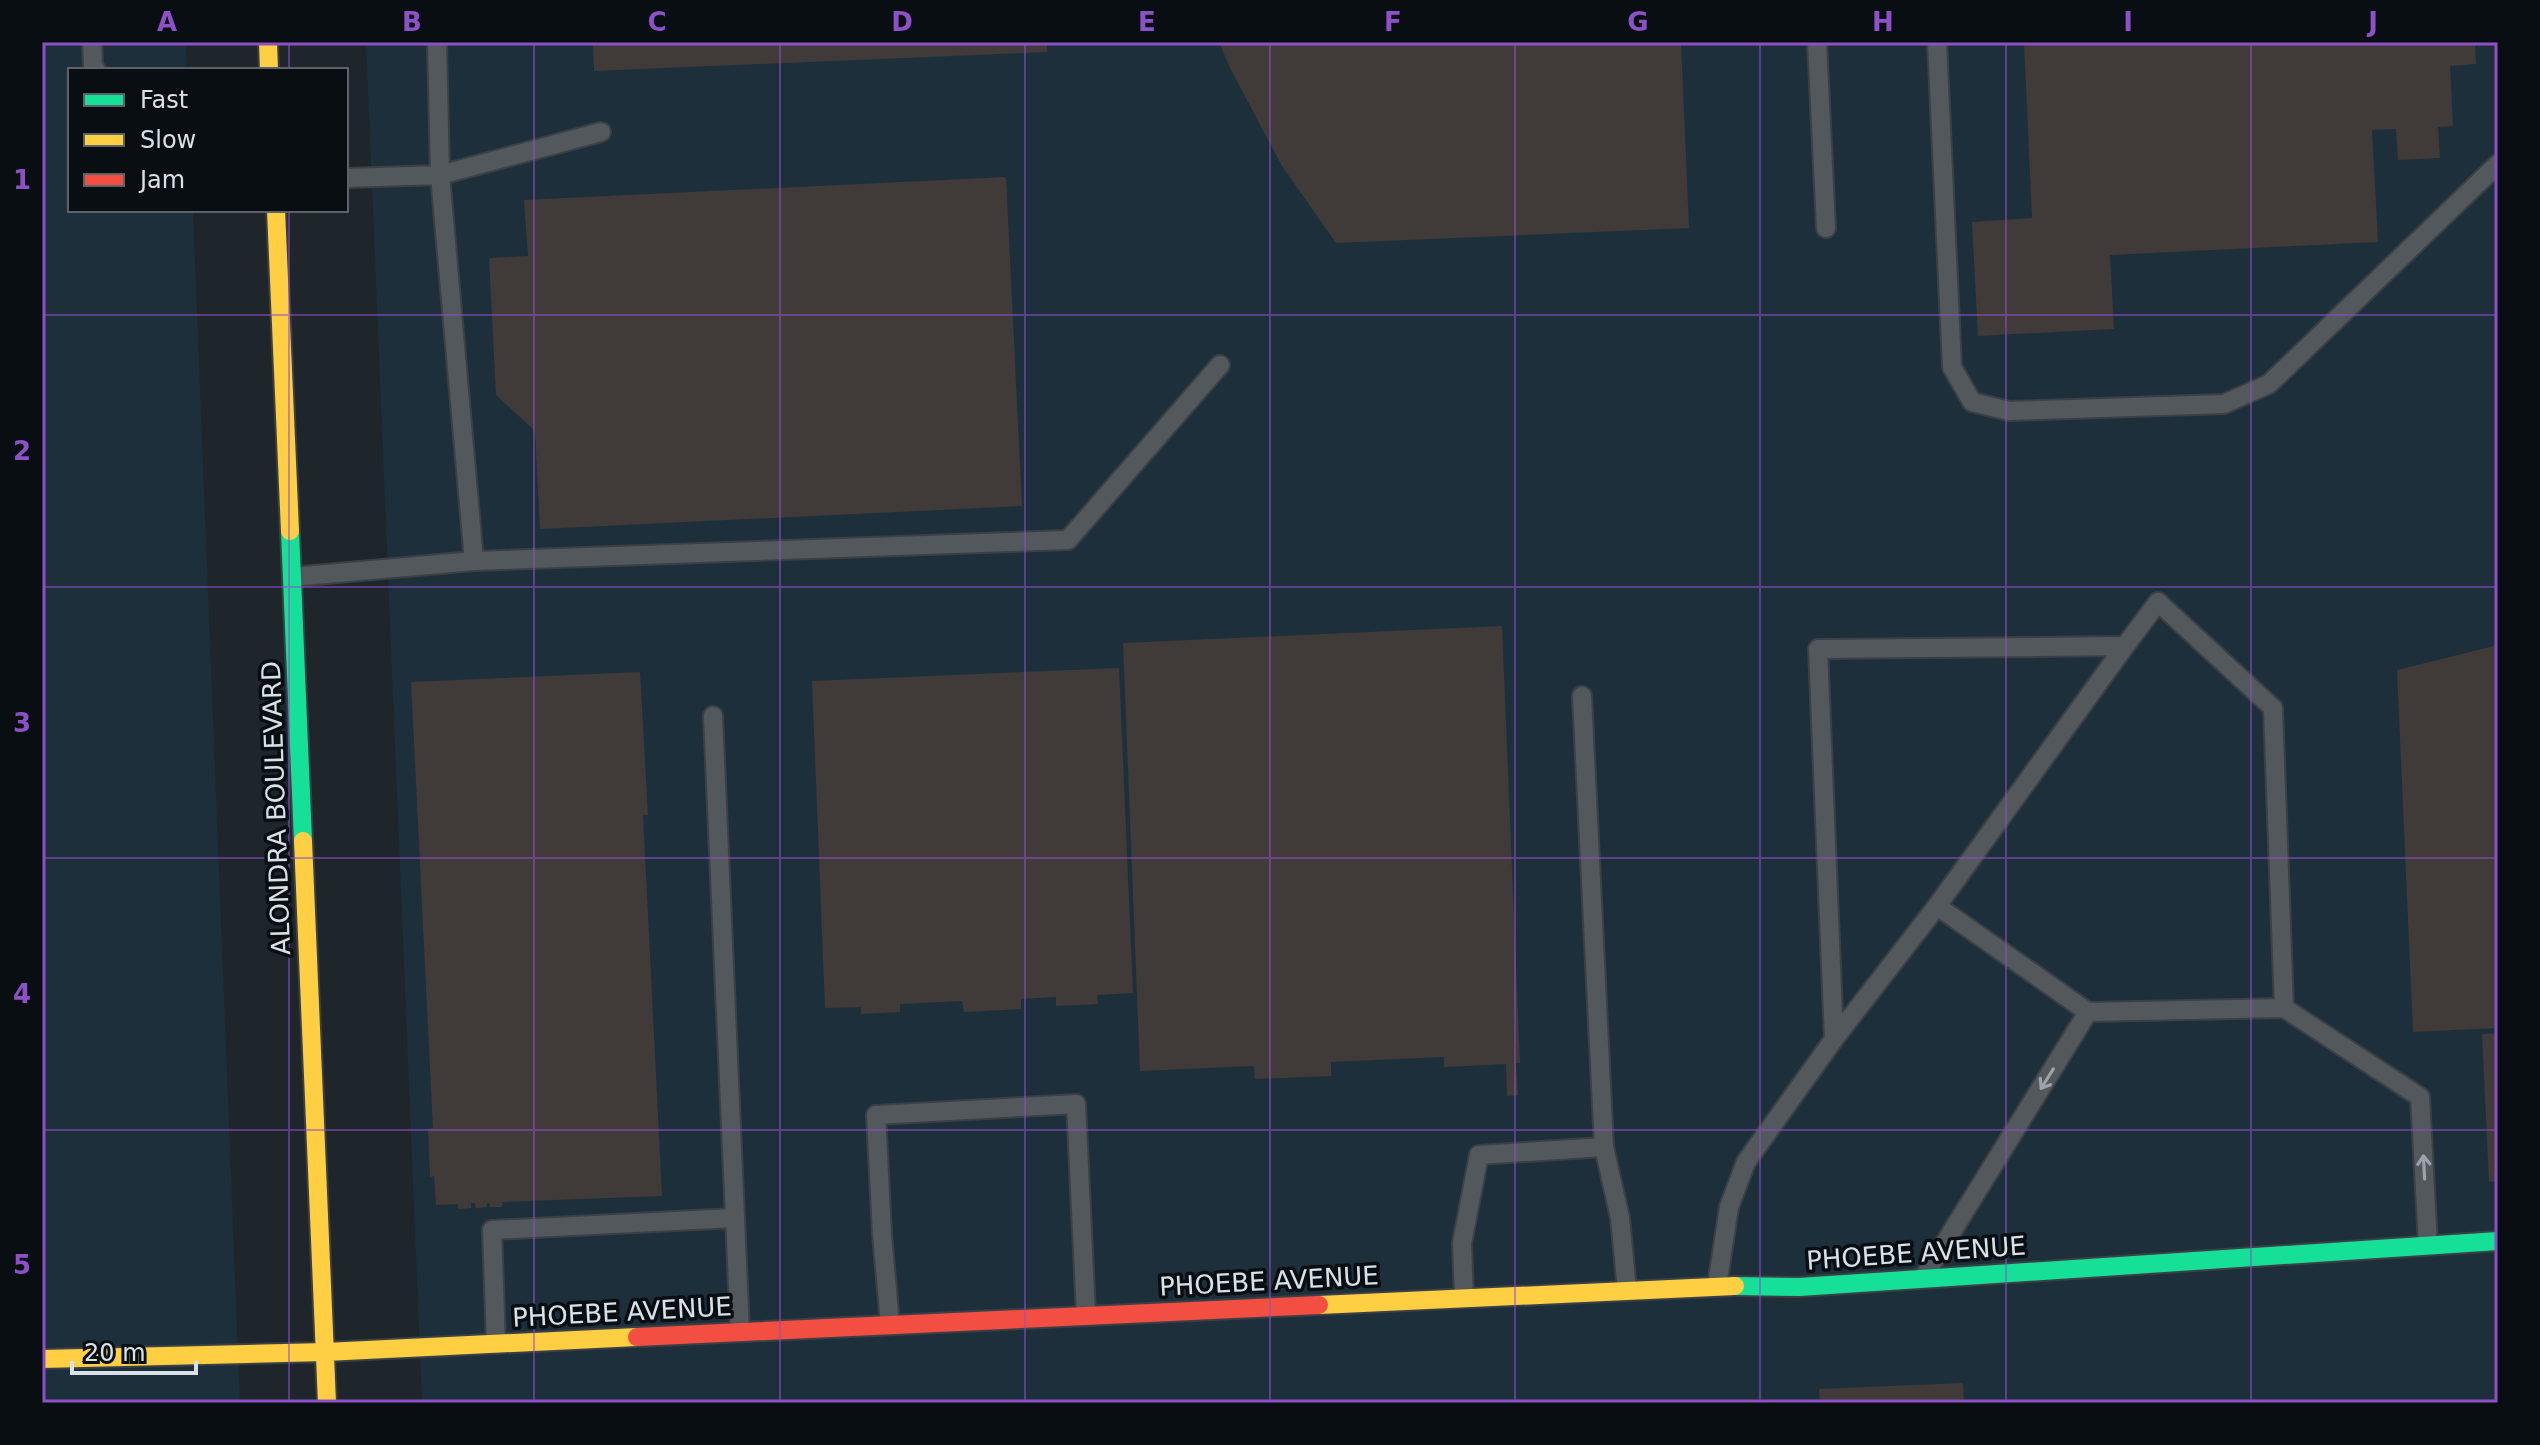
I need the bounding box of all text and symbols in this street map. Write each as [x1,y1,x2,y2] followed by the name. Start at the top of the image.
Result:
[157,7,177,37] text: A
[402,7,422,37] text: B
[647,7,667,37] text: C
[891,7,913,37] text: D
[1138,7,1156,37] text: E
[1384,7,1402,37] text: F
[1627,7,1649,37] text: G
[1872,7,1894,37] text: H
[2123,7,2133,37] text: I
[2366,7,2378,37] text: J
[68,68,348,212] legend
[140,86,188,114] text: Fast
[140,126,196,154] text: Slow
[13,165,31,195] text: 1
[138,166,185,194] text: Jam
[13,436,31,466] text: 2
[256,661,296,955] street label: ALONDRA BOULEVARD
[13,708,31,738] text: 3
[13,979,31,1009] text: 4
[2039,1067,2056,1089] one-way arrow
[2416,1154,2431,1181] one-way arrow
[1805,1230,2027,1276] street label: PHOEBE AVENUE
[13,1250,31,1280] text: 5
[1158,1260,1380,1302] street label: PHOEBE AVENUE
[511,1291,733,1333] street label: PHOEBE AVENUE
[72,1325,196,1375] scale bar
[84,1339,146,1367] text: 20 m

